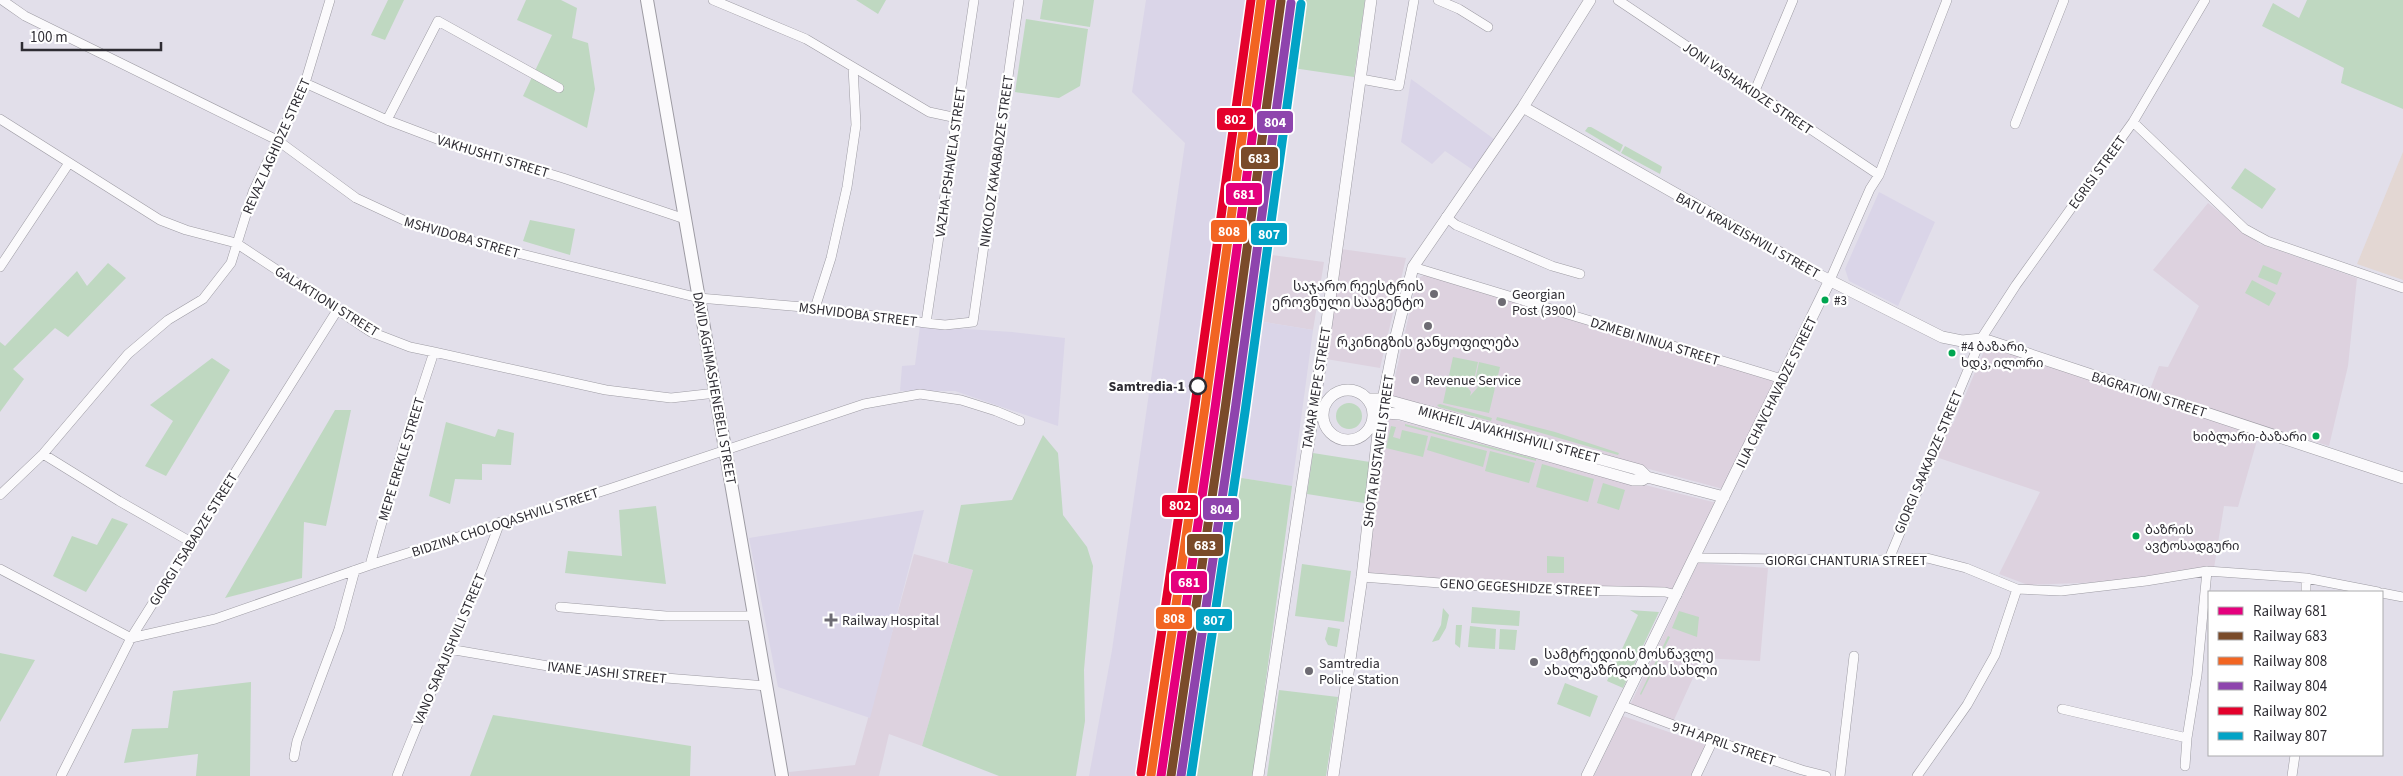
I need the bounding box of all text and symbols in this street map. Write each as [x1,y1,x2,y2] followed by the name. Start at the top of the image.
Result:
[22,20,161,52] scale bar
[30,27,68,48] text: 100 m
[1678,38,1817,140] street label: JONI VASHAKIDZE STREET
[975,73,1019,248] street label: NIKOLOZ KAKABADZE STREET
[238,75,316,218] street label: REVAZ LAGHIDZE STREET
[931,85,972,239] street label: VAZHA-PSHAVELA STREET
[1216,107,1254,131] line badge: 802
[1224,110,1246,130] text: 802
[1256,110,1294,134] line badge: 804
[1264,113,1287,133] text: 804
[434,130,552,184] street label: VAKHUSHTI STREET
[2064,131,2132,213] street label: EGRISI STREET
[1240,146,1279,170] line badge: 683
[1248,149,1270,169] text: 683
[1225,182,1263,206] line badge: 681
[1233,185,1255,205] text: 681
[1672,188,1824,284] street label: BATU KRAVEISHVILI STREET
[402,212,522,264] street label: MSHVIDOBA STREET
[1210,219,1248,243] line badge: 808
[1218,222,1240,242] text: 808
[1250,222,1288,246] line badge: 807
[1258,225,1280,245] text: 807
[271,262,383,342] street label: GALAKTIONI STREET
[1272,277,1424,313] place label: საჯარო რეესტრის ეროვნული სააგენტო
[1512,285,1577,321] place label: Georgian Post (3900)
[1428,288,1440,300] marker: საჯარო რეესტრის ეროვნული სააგენტო
[687,290,741,487] street label: DAVID AGHMASHENEBELI STREET
[1834,292,1847,310] place label: #3
[1820,295,1830,305] marker: #3
[1496,296,1508,308] marker: Georgian Post (3900)
[798,298,919,332] street label: MSHVIDOBA STREET
[1588,313,1722,371] street label: DZMEBI NINUA STREET
[1731,313,1823,472] street label: ILIA CHAVCHAVADZE STREET
[1422,320,1434,332] marker: რკინიგზის განყოფილება
[1297,325,1337,451] street label: TAMAR MEPE STREET
[1337,333,1519,353] place label: რკინიგზის განყოფილება
[1961,338,2043,372] place label: #4 ბაზარი, ხდკ, ილორი
[1947,348,1957,358] marker: #4 ბაზარი, ხდკ, ილორი
[2089,367,2209,423] street label: BAGRATIONI STREET
[1425,371,1521,391] place label: Revenue Service
[1358,373,1400,529] street label: SHOTA RUSTAVELI STREET
[1409,374,1421,386] marker: Revenue Service
[1108,377,1185,397] place label: Samtredia-1
[1189,377,1207,395] marker: Samtredia-1
[1890,387,1968,537] street label: GIORGI SAAKADZE STREET
[374,395,430,524] street label: MEPE EREKLE STREET
[1416,401,1602,469] street label: MIKHEIL JAVAKHISHVILI STREET
[2193,428,2307,446] place label: ხიბლარი-ბაზარი
[2311,431,2321,441] marker: ხიბლარი-ბაზარი
[145,469,243,610] street label: GIORGI TSABADZE STREET
[409,483,602,563] street label: BIDZINA CHOLOQASHVILI STREET
[1161,494,1199,518] line badge: 802
[1169,496,1191,516] text: 802
[1202,497,1240,521] line badge: 804
[1210,500,1233,520] text: 804
[2145,521,2240,555] place label: ბაზრის ავტოსადგური
[2131,531,2141,541] marker: ბაზრის ავტოსადგური
[1186,533,1224,557] line badge: 683
[1194,536,1216,556] text: 683
[1765,551,1927,571] street label: GIORGI CHANTURIA STREET
[409,570,491,728] street label: VANO SARAJISHVILI STREET
[1170,570,1208,594] line badge: 681
[1178,573,1200,593] text: 681
[1439,574,1601,602] street label: GENO GEGESHIDZE STREET
[2208,591,2383,756] legend
[2253,601,2327,622] text: Railway 681
[1155,606,1193,630] line badge: 808
[1195,608,1233,632] line badge: 807
[1163,609,1185,629] text: 808
[842,611,940,631] place label: Railway Hospital
[1203,611,1225,631] text: 807
[824,613,838,627] marker: Railway Hospital
[2253,626,2327,647] text: Railway 683
[1544,645,1717,681] place label: სამტრედიის მოსწავლე ახალგაზრდობის სახლი
[2253,651,2327,672] text: Railway 808
[1319,654,1399,690] place label: Samtredia Police Station
[1528,656,1540,668] marker: სამტრედიის მოსწავლე ახალგაზრდობის სახლი
[546,657,668,689] street label: IVANE JASHI STREET
[1303,665,1315,677] marker: Samtredia Police Station
[2253,676,2328,697] text: Railway 804
[2253,701,2327,722] text: Railway 802
[1669,717,1779,771] street label: 9TH APRIL STREET
[2253,726,2327,747] text: Railway 807

